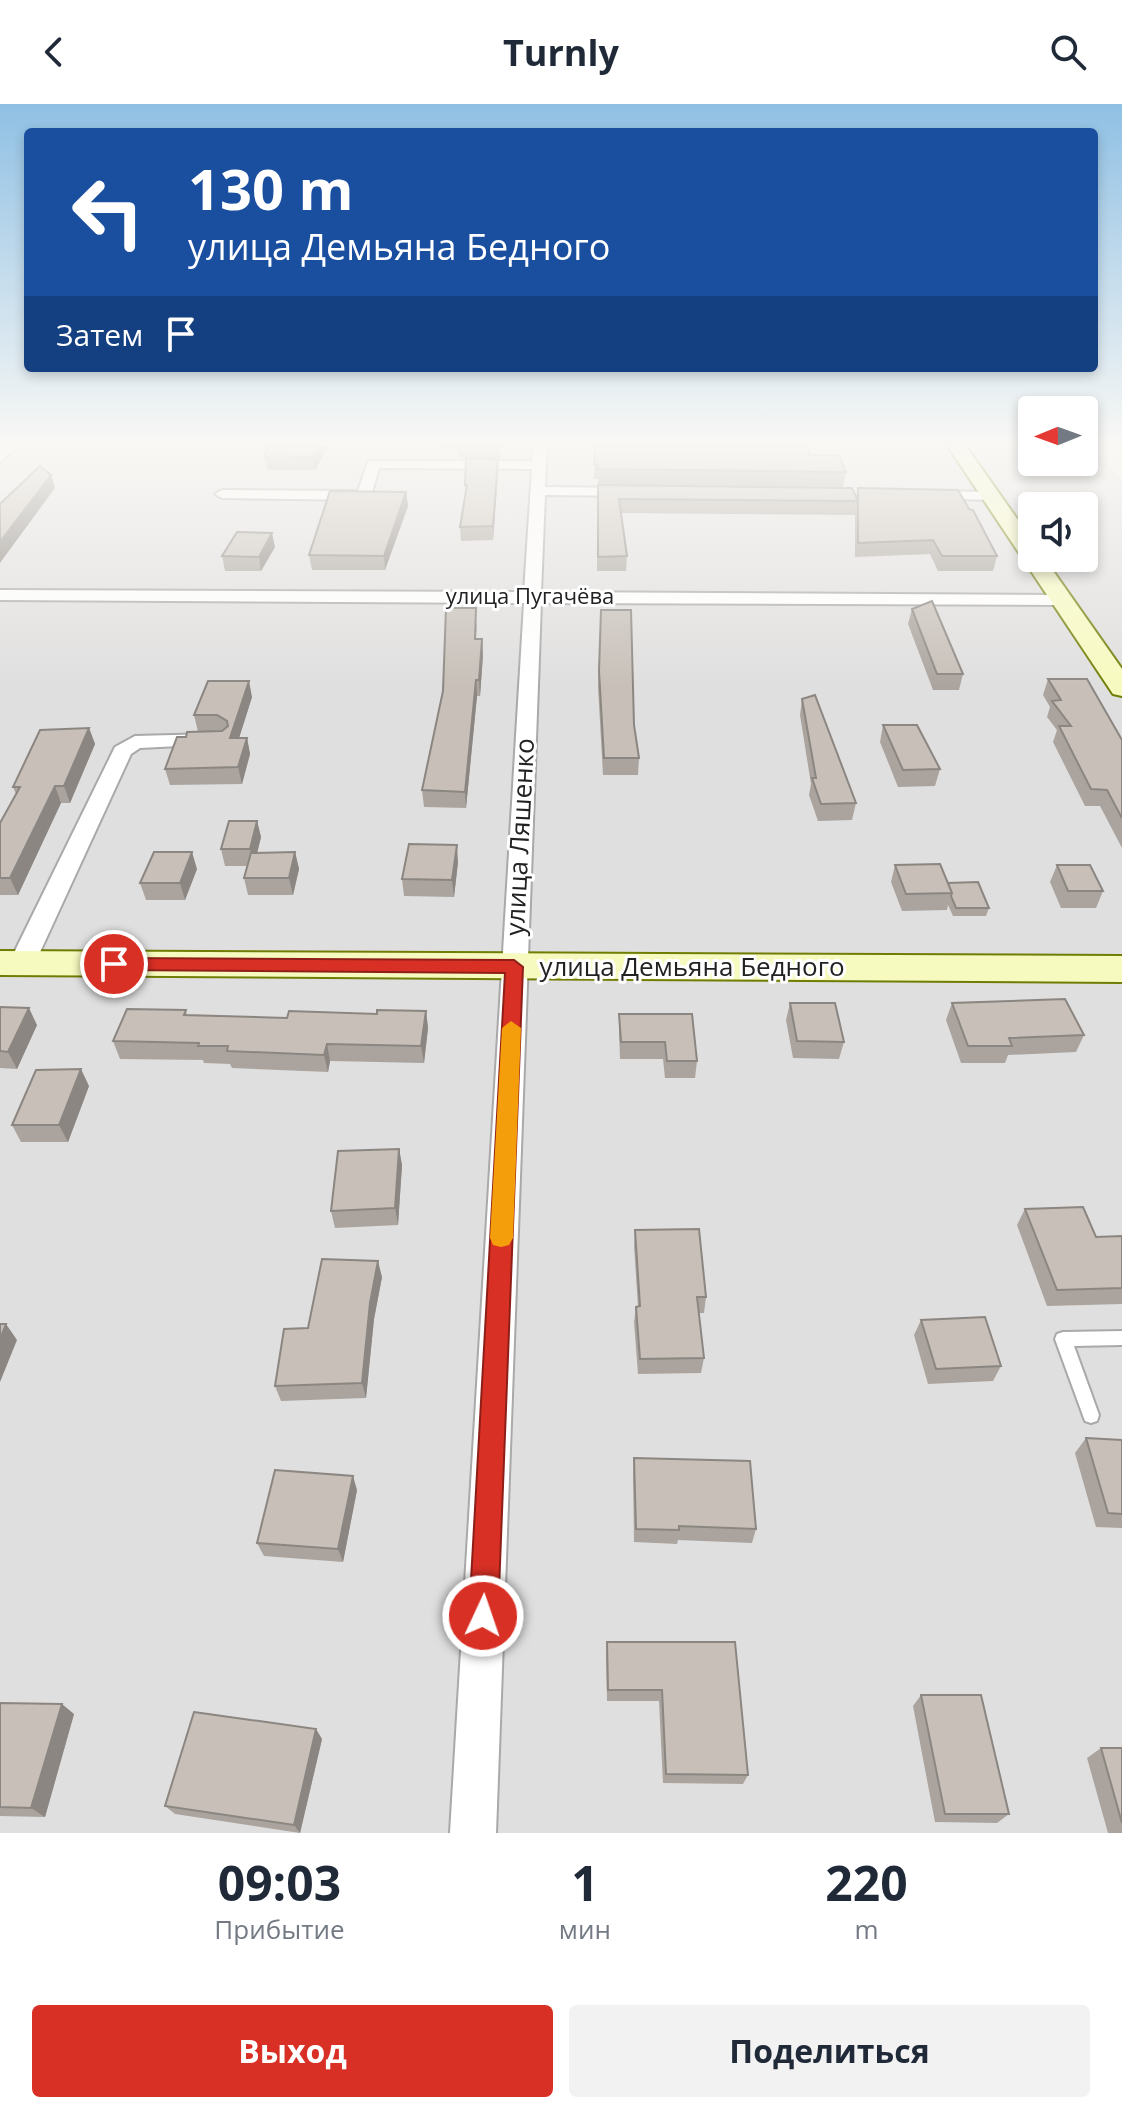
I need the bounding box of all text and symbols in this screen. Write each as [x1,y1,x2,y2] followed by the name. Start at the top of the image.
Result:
[503,28,619,77] text: Turnly
[32,30,76,74] icon: back
[1046,30,1090,74] icon: search
[188,150,354,226] text: 130 m
[56,160,160,264] icon: left
[188,222,611,271] text: улица Демьяна Бедного
[159,312,203,356] icon: arrive
[56,314,143,355] text: Затем
[1018,396,1098,476] north arrow
[1018,396,1098,572] map controls
[1018,492,1098,572] button: sound
[446,580,614,610] street label: улица Пугачёва
[496,737,542,937] street label: улица Ляшенко
[80,930,148,998] pin
[92,942,136,986] icon: arrive
[539,948,845,984] street label: улица Демьяна Бедного
[441,1574,525,1658] position arrow
[218,1850,341,1915] text: 09:03
[571,1850,599,1915] text: 1
[825,1850,908,1915] text: 220
[214,1911,345,1947] text: Прибытие
[559,1911,611,1947] text: мин
[854,1911,878,1947] text: m
[32,2005,553,2097] button: Выход
[569,2005,1090,2097] button: Поделиться

